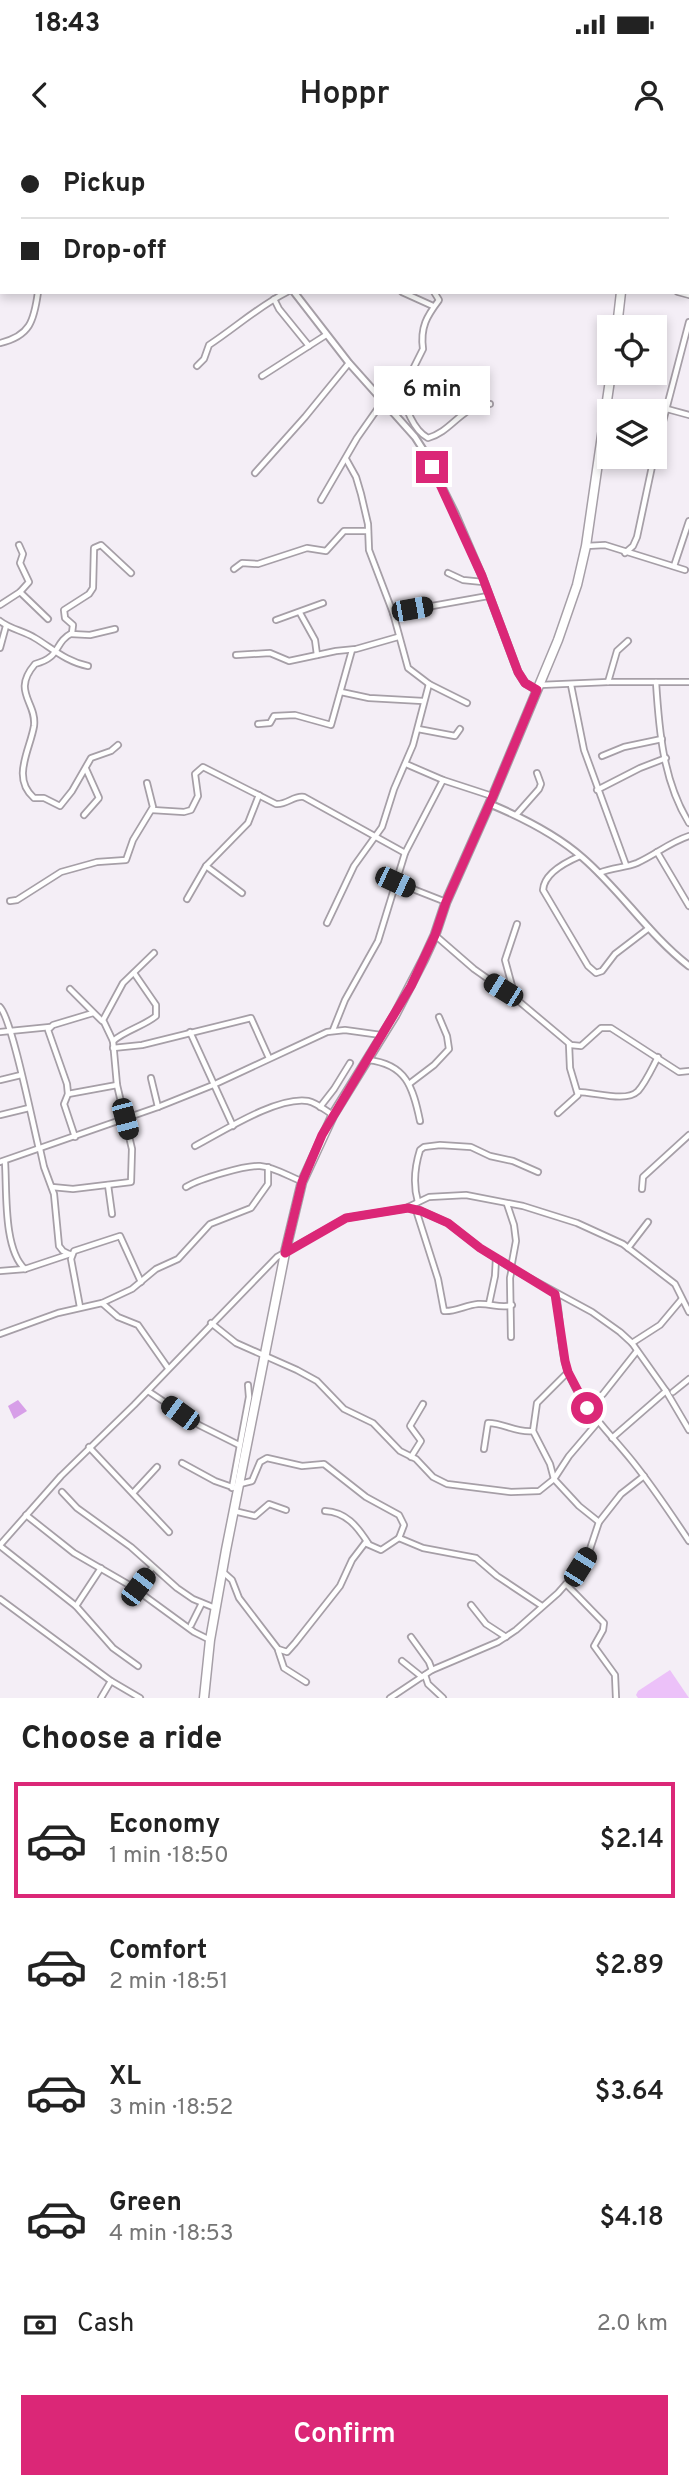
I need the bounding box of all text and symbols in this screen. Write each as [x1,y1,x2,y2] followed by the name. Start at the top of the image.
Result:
[35,8,100,41] text: 18:43
[300,75,389,115] text: Hoppr
[21,76,59,114] icon: back
[630,76,668,114] icon: person
[63,168,146,201] text: Pickup
[63,235,166,268] text: Drop-off
[597,315,667,469] map controls
[597,315,667,385] button: locate
[374,366,490,414] callout: 6 min
[402,376,462,405] text: 6 min
[597,399,667,469] button: layers
[416,451,448,483] route end
[390,595,435,623] car
[372,864,419,900] car
[480,970,527,1010] car
[110,1096,141,1142] car
[157,1392,204,1434] car
[571,1392,603,1424] route start
[560,1544,601,1590] car
[117,1564,160,1610] car
[21,1720,222,1760] text: Choose a ride
[25,1809,88,1872] icon: car
[109,1809,220,1842] text: Economy
[600,1824,664,1857] text: $2.14
[109,1842,229,1871] text: 1 min · 18:50
[25,1935,88,1998] icon: car
[109,1935,207,1968] text: Comfort
[595,1950,664,1983] text: $2.89
[109,1968,228,1997] text: 2 min · 18:51
[25,2061,88,2124] icon: car
[109,2061,141,2094] text: XL
[595,2076,664,2109] text: $3.64
[109,2094,233,2123] text: 3 min · 18:52
[25,2187,88,2250] icon: car
[109,2187,182,2220] text: Green
[599,2202,664,2235] text: $4.18
[109,2220,234,2249] text: 4 min · 18:53
[21,2306,59,2344] icon: cash
[77,2308,134,2341] text: Cash
[597,2310,668,2339] text: 2.0 km
[21,2395,668,2475] button: Confirm

